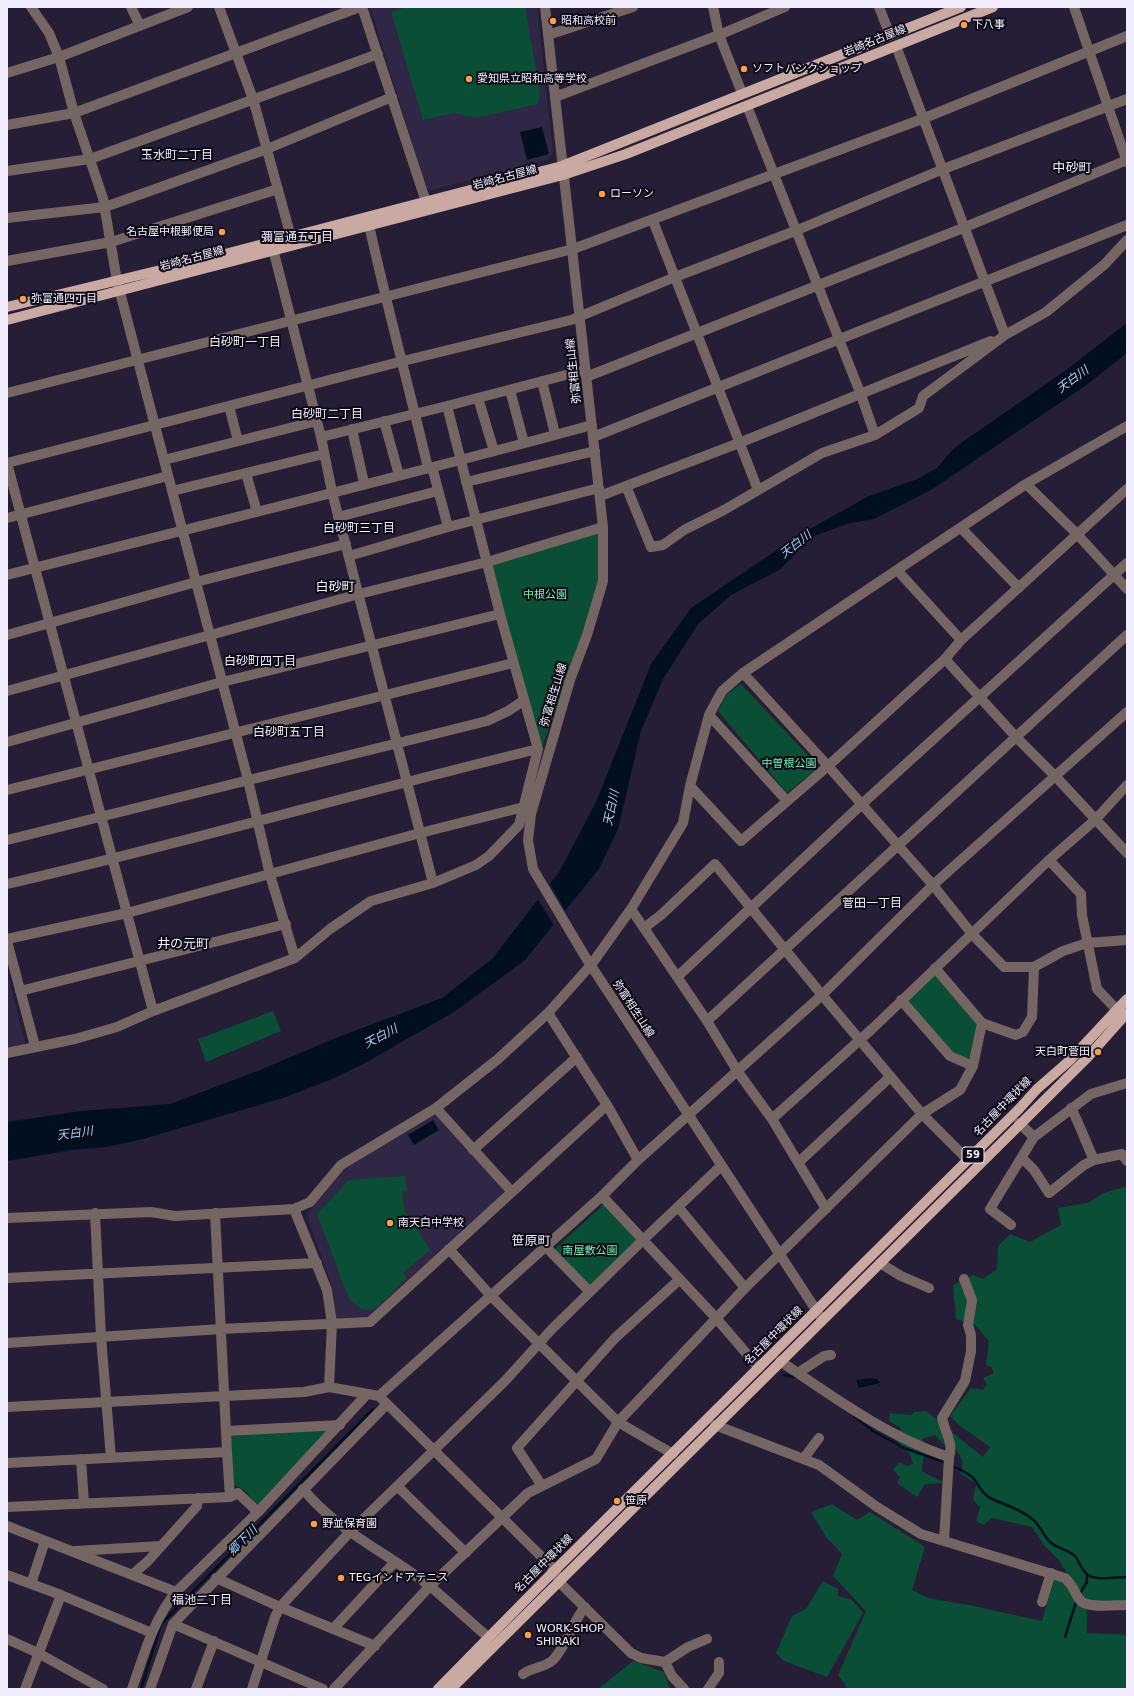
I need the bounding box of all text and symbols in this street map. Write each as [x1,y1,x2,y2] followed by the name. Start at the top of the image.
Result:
[561,14,616,28] place label: 昭和高校前
[548,16,558,26] marker: 昭和高校前
[972,18,1005,32] place label: 下八事
[959,20,969,30] marker: 下八事
[842,23,908,59] street label: 岩崎名古屋線
[752,62,862,76] place label: ソフトバンクショップ
[739,64,749,74] marker: ソフトバンクショップ
[477,72,587,86] place label: 愛知県立昭和高等学校
[464,74,474,84] marker: 愛知県立昭和高等学校
[141,149,213,163] district label: 玉水町二丁目
[1053,161,1091,177] district label: 中砂町
[471,163,539,193] street label: 岩崎名古屋線
[610,187,654,201] place label: ローソン
[597,189,607,199] marker: ローソン
[126,225,214,239] place label: 名古屋中根郵便局
[217,227,227,237] marker: 名古屋中根郵便局
[261,231,333,245] district label: 彌富通五丁目
[158,244,226,274] street label: 岩崎名古屋線
[31,292,97,306] place label: 弥富通四丁目
[18,294,28,304] marker: 弥富通四丁目
[209,336,281,350] district label: 白砂町一丁目
[564,337,584,405] street label: 弥富相生山線
[1054,363,1092,397] water label: 天白川
[291,408,363,422] district label: 白砂町二丁目
[323,522,395,536] district label: 白砂町三丁目
[777,528,815,562] water label: 天白川
[316,580,354,596] district label: 白砂町
[523,588,567,602] park label: 中根公園
[224,655,296,669] district label: 白砂町四丁目
[538,662,570,728] street label: 弥富相生山線
[253,726,325,740] district label: 白砂町五丁目
[762,757,816,771] park label: 中曽根公園
[601,789,623,827] water label: 天白川
[842,897,902,911] district label: 菅田一丁目
[157,937,209,953] district label: 井の元町
[609,978,657,1040] street label: 弥富相生山線
[362,1022,400,1052] water label: 天白川
[1035,1045,1090,1059] place label: 天白町菅田
[1093,1047,1103,1057] marker: 天白町菅田
[972,1075,1034,1139] street label: 名古屋中環状線
[56,1124,94,1144] water label: 天白川
[962,1147,984,1163] road number: 59
[398,1216,464,1230] place label: 南天白中学校
[385,1218,395,1228] marker: 南天白中学校
[512,1234,550,1250] district label: 笹原町
[563,1244,617,1258] park label: 南屋敷公園
[742,1304,806,1368] street label: 名古屋中環状線
[625,1494,647,1508] place label: 笹原
[612,1496,622,1506] marker: 笹原
[322,1517,377,1531] place label: 野並保育園
[309,1519,319,1529] marker: 野並保育園
[225,1523,261,1559] water label: 郷下川
[512,1532,576,1596] street label: 名古屋中環状線
[349,1571,448,1585] place label: TEGインドアテニス
[336,1573,346,1583] marker: TEGインドアテニス
[172,1594,232,1608] district label: 福池二丁目
[536,1622,604,1648] place label: WORK-SHOP SHIRAKI
[523,1630,533,1640] marker: WORK-SHOP SHIRAKI

